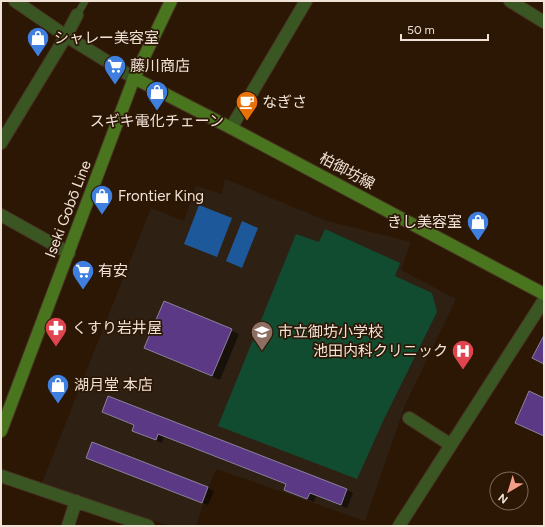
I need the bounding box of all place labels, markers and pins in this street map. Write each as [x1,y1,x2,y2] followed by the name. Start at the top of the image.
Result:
[25,25,51,58] shop icon: シャレー美容室
[54,29,159,47] place label: シャレー美容室
[102,53,128,86] supermarket icon: 藤川商店
[130,57,190,75] place label: 藤川商店
[144,79,170,112] shop icon: スギキ電化チェーン
[234,89,260,122] cafe icon: なぎさ
[262,93,307,111] place label: なぎさ
[90,112,224,130] place label: スギキ電化チェーン
[89,183,115,216] shop icon: Frontier King
[118,187,204,205] place label: Frontier King
[465,209,491,242] shop icon: きし美容室
[387,213,462,231] place label: きし美容室
[70,258,96,291] supermarket icon: 有安
[98,262,128,280] place label: 有安
[43,315,69,348] pharmacy icon: くすり岩井屋
[72,319,162,337] place label: くすり岩井屋
[249,319,275,352] school or university icon: 市立御坊小学校
[278,323,383,341] place label: 市立御坊小学校
[450,338,476,371] hospital icon: 池田内科クリニック
[313,342,448,360] place label: 池田内科クリニック
[45,372,71,405] shop icon: 湖月堂 本店
[74,376,153,394] place label: 湖月堂 本店

